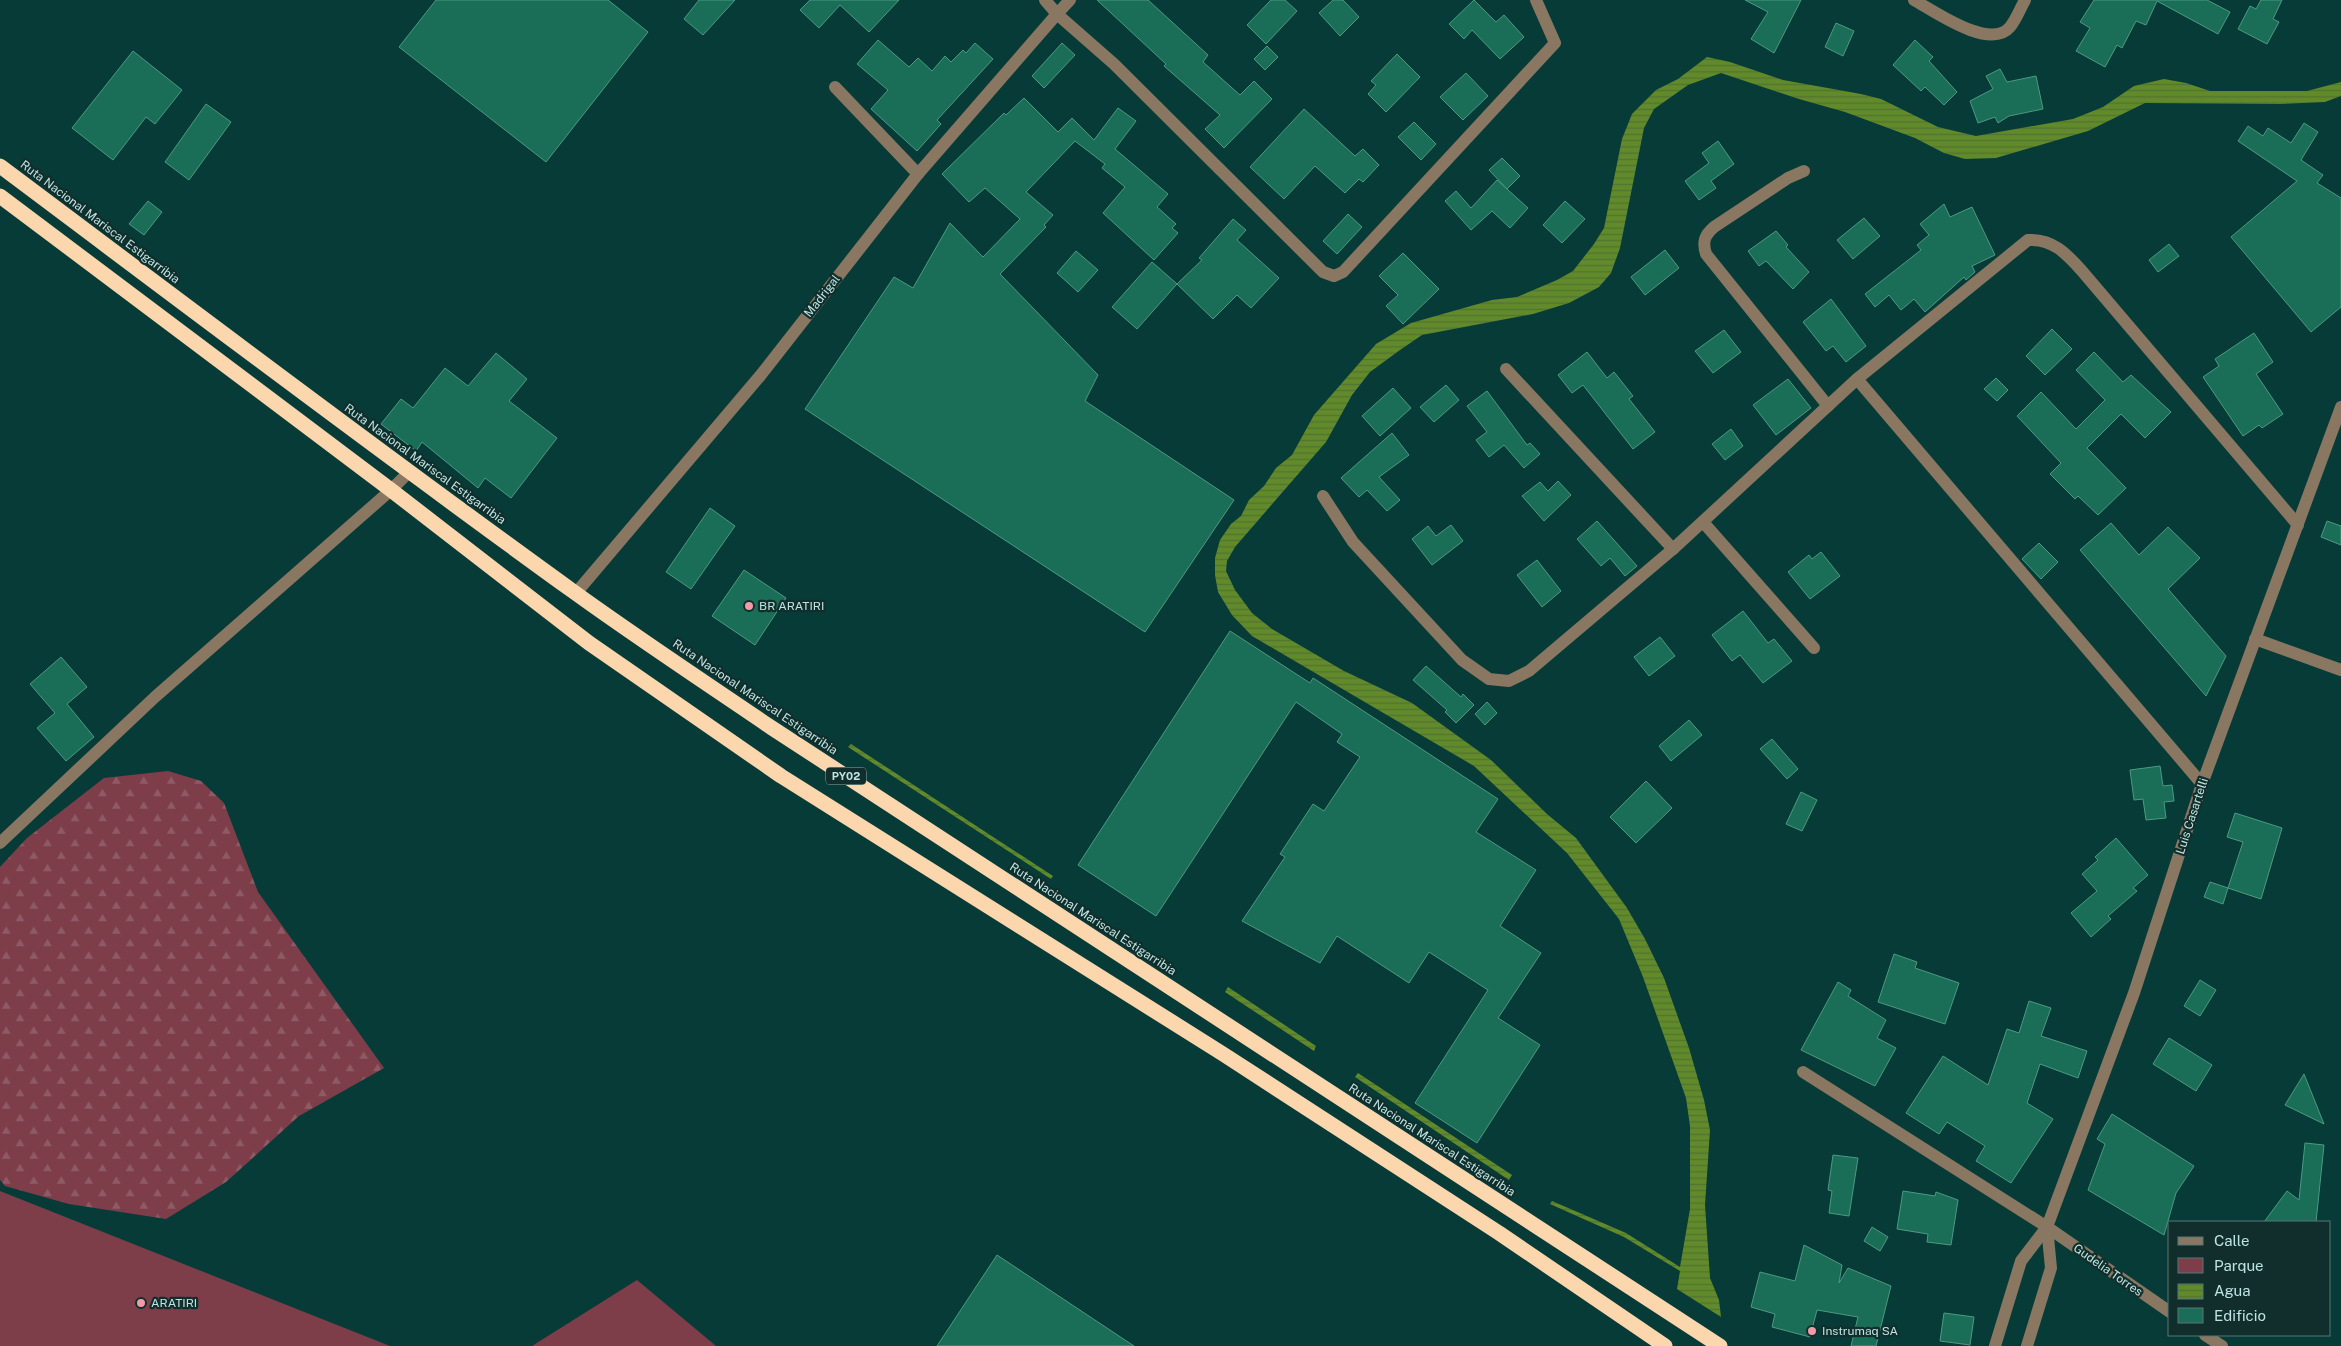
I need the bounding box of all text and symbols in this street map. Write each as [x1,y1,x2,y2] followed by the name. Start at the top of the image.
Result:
[18,158,182,286] street label: Ruta Nacional Mariscal Estigarribia
[801,272,843,320] street label: Madrigal
[342,401,508,527] street label: Ruta Nacional Mariscal Estigarribia
[759,599,824,613] place label: BR ARATIRI
[743,600,755,612] marker: BR ARATIRI
[670,636,840,758] street label: Ruta Nacional Mariscal Estigarribia
[826,768,866,784] road number: PY02
[2173,776,2211,856] street label: Luis Casartelli
[1007,860,1179,978] street label: Ruta Nacional Mariscal Estigarribia
[1346,1081,1518,1199] street label: Ruta Nacional Mariscal Estigarribia
[2168,1221,2331,1336] legend
[2214,1232,2250,1249] text: Calle
[2071,1241,2145,1299] street label: Gudelia Torres
[2214,1257,2264,1274] text: Parque
[2214,1282,2251,1299] text: Agua
[151,1296,197,1310] place label: ARATIRI
[135,1297,147,1309] marker: ARATIRI
[2214,1307,2266,1324] text: Edificio
[1822,1324,1898,1338] place label: Instrumaq SA
[1806,1325,1818,1337] marker: Instrumaq SA

